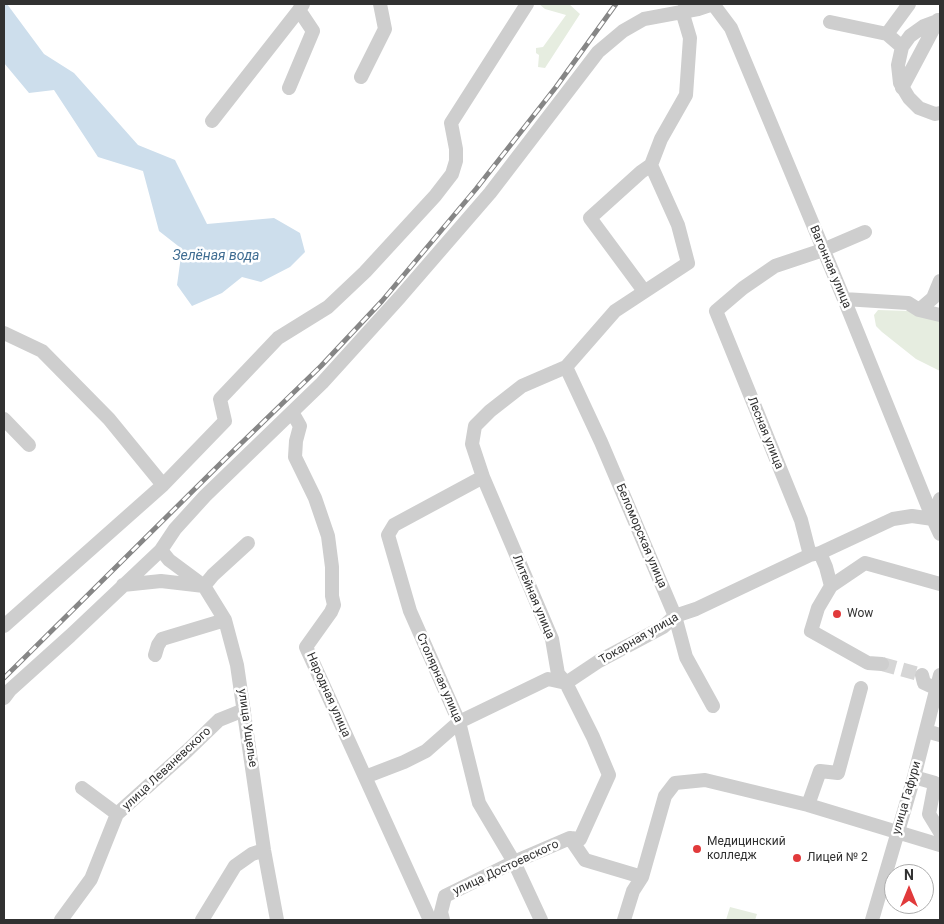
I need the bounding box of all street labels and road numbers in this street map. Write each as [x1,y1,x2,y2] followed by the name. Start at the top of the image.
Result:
[806,223,854,311] street label: Вагонная улица
[744,395,786,471] street label: Лесная улица
[612,482,670,590] street label: Беломорская улица
[509,553,557,641] street label: Литейная улица
[597,610,681,668] street label: Токарная улица
[413,631,465,725] street label: Столярная улица
[303,650,353,740] street label: Народная улица
[234,688,260,768] street label: улица Ущелье
[120,724,214,814] street label: улица Леваневского
[890,760,924,836] street label: улица Гафури
[451,837,561,899] street label: улица Достоевского

